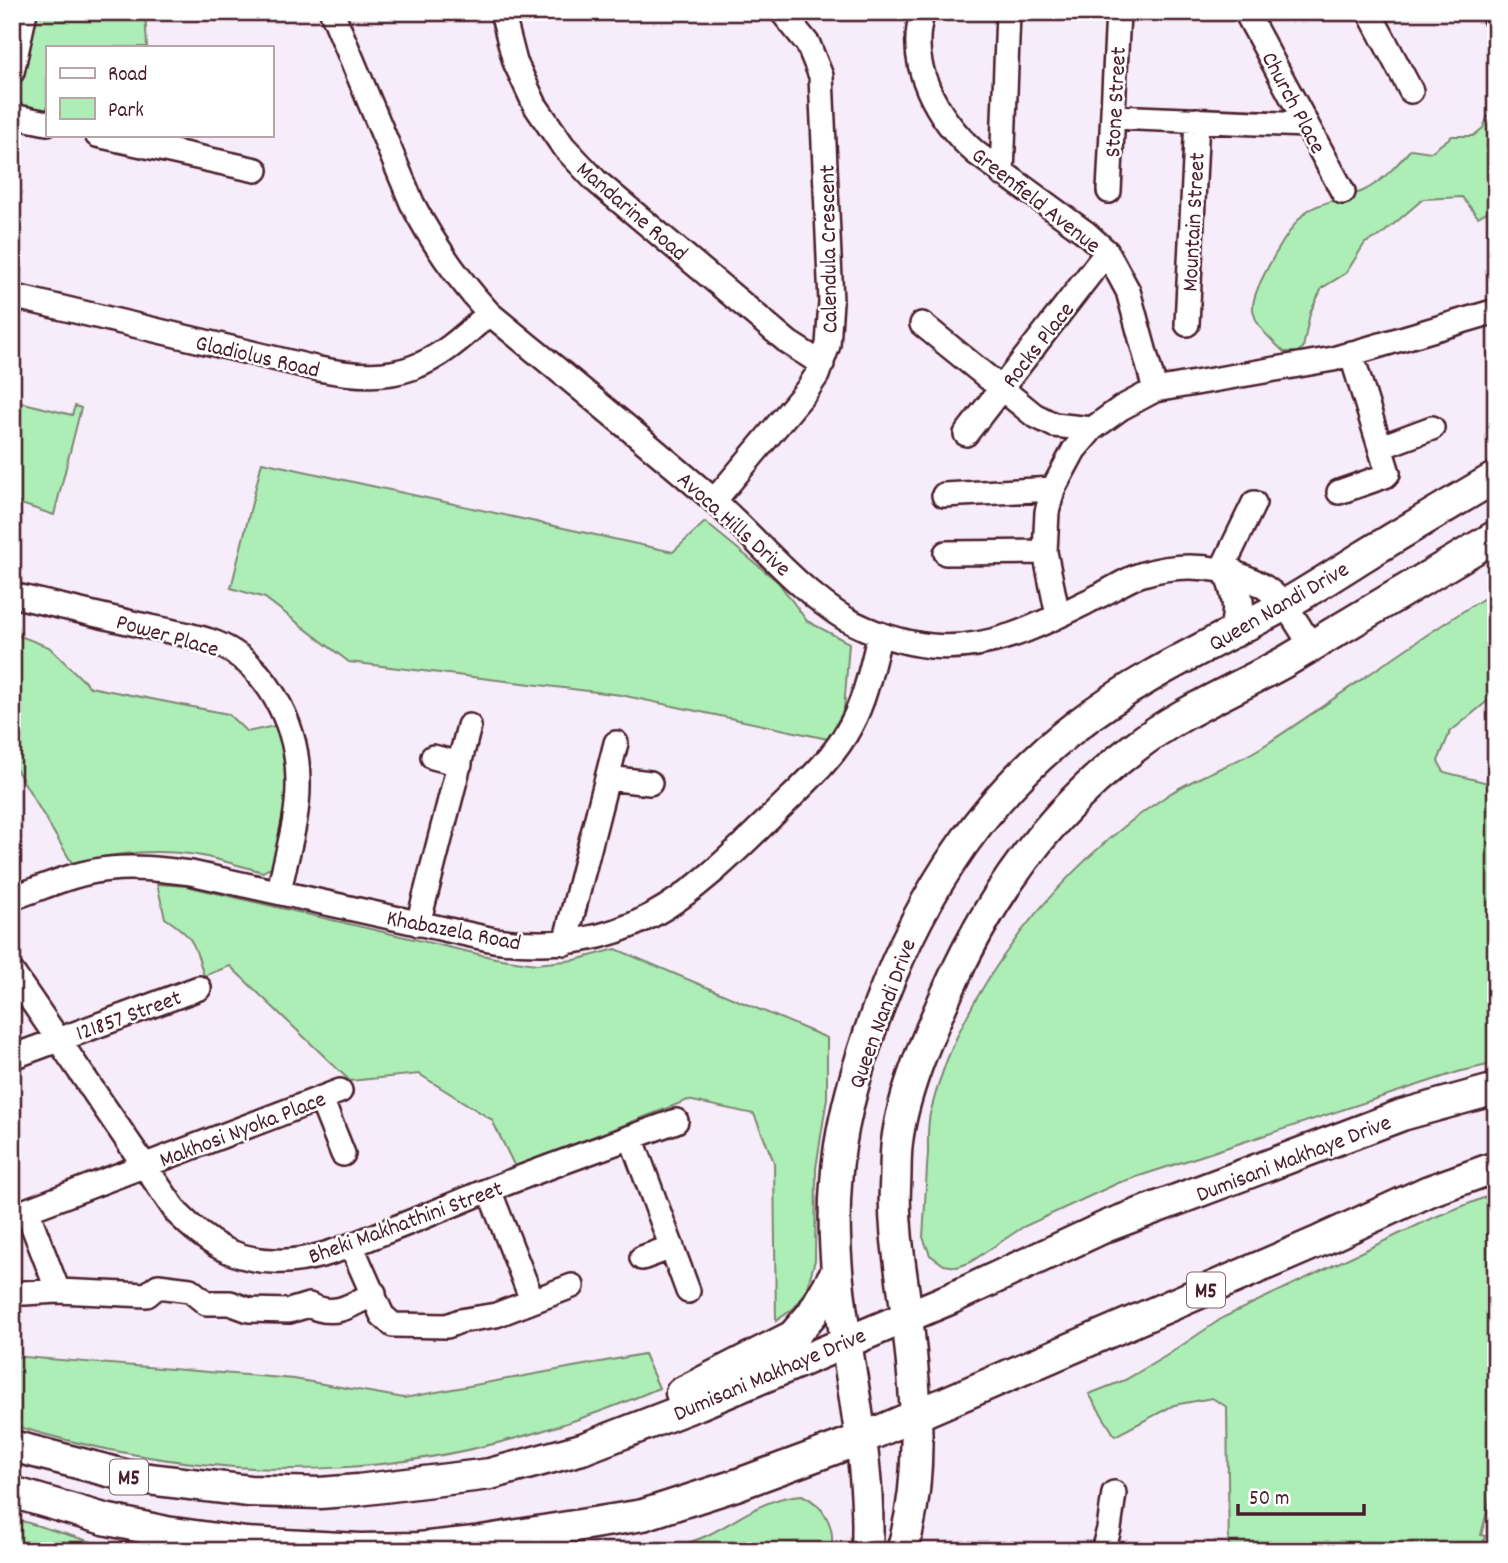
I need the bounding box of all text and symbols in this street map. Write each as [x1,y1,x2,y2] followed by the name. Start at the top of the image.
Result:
[46,46,273,136] legend
[1098,46,1137,158] street label: Stone Street
[1251,47,1333,161] street label: Church Place
[108,61,147,91] text: Road
[108,97,144,127] text: Park
[963,141,1107,263] street label: Greenfield Avenue
[1175,152,1216,293] street label: Mountain Street
[568,155,694,270] street label: Mandarine Road
[813,164,848,334] street label: Calendula Crescent
[996,296,1084,396] street label: Rocks Place
[192,328,323,389] street label: Gladiolus Road
[668,465,797,586] street label: Avoca Hills Drive
[1204,555,1356,662] street label: Queen Nandi Drive
[112,607,222,668] street label: Power Place
[383,903,523,962] street label: Khabazela Road
[842,935,927,1094] street label: Queen Nandi Drive
[72,983,187,1052] street label: 121857 Street
[155,1084,331,1178] street label: Makhosi Nyoka Place
[1192,1108,1397,1213] street label: Dumisani Makhaye Drive
[304,1174,508,1275] street label: Bheki Makhathini Street
[1187,1272,1225,1308] road number: M5
[669,1321,872,1432] street label: Dumisani Makhaye Drive
[110,1460,148,1494] road number: M5
[1238,1472,1364,1516] scale bar
[1249,1485,1289,1515] text: 50 m

